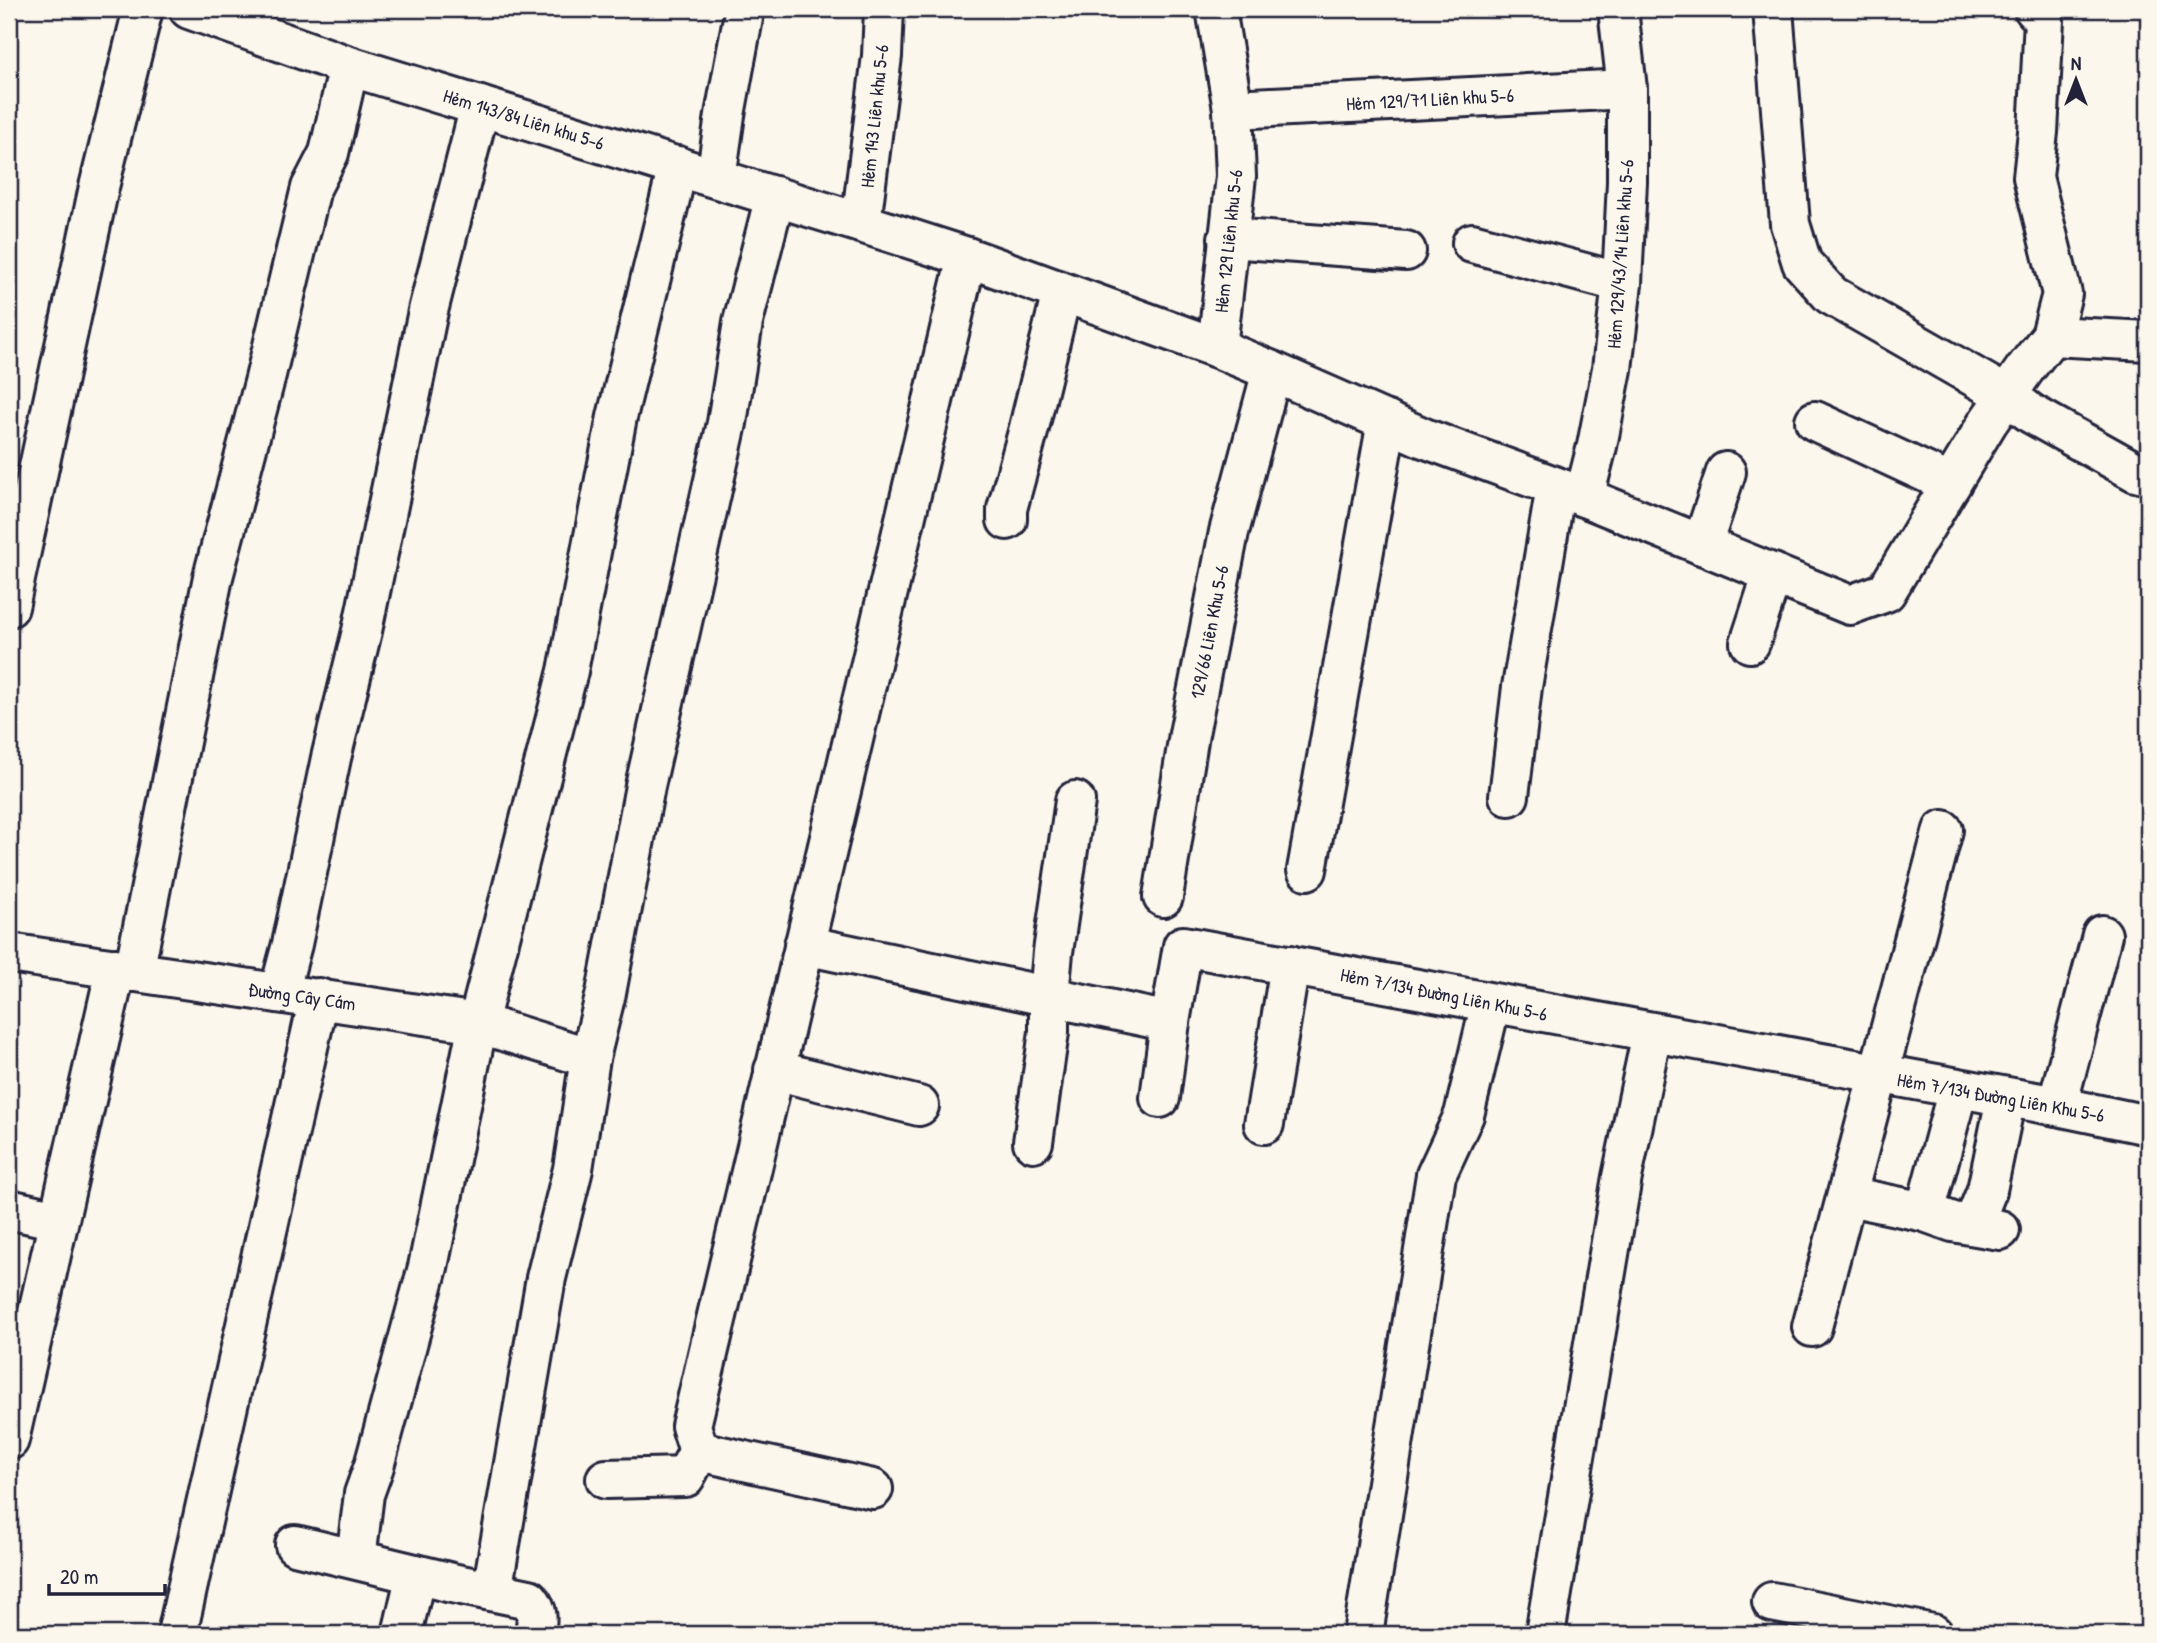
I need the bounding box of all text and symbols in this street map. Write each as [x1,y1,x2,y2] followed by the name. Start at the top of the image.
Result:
[854,43,894,189] street label: Hẻm 143 Liên khu 5-6
[2042,46,2112,116] north arrow
[2071,50,2081,76] text: N
[440,82,608,156] street label: Hẻm 143/84 Liên khu 5-6
[1345,82,1515,116] street label: Hẻm 129/71 Liên khu 5-6
[1600,159,1640,349] street label: Hẻm 129/43/14 Liên khu 5-6
[1208,168,1248,314] street label: Hẻm 129 Liên khu 5-6
[1183,563,1235,701] street label: 129/66 Liên Khu 5-6
[1338,961,1550,1027] street label: Hẻm 7/134 Đường Liên Khu 5-6
[247,976,357,1016] street label: Đường Cây Cám
[1895,1066,2107,1128] street label: Hẻm 7/134 Đường Liên Khu 5-6
[49,1552,164,1596] scale bar
[60,1562,98,1591] text: 20 m

